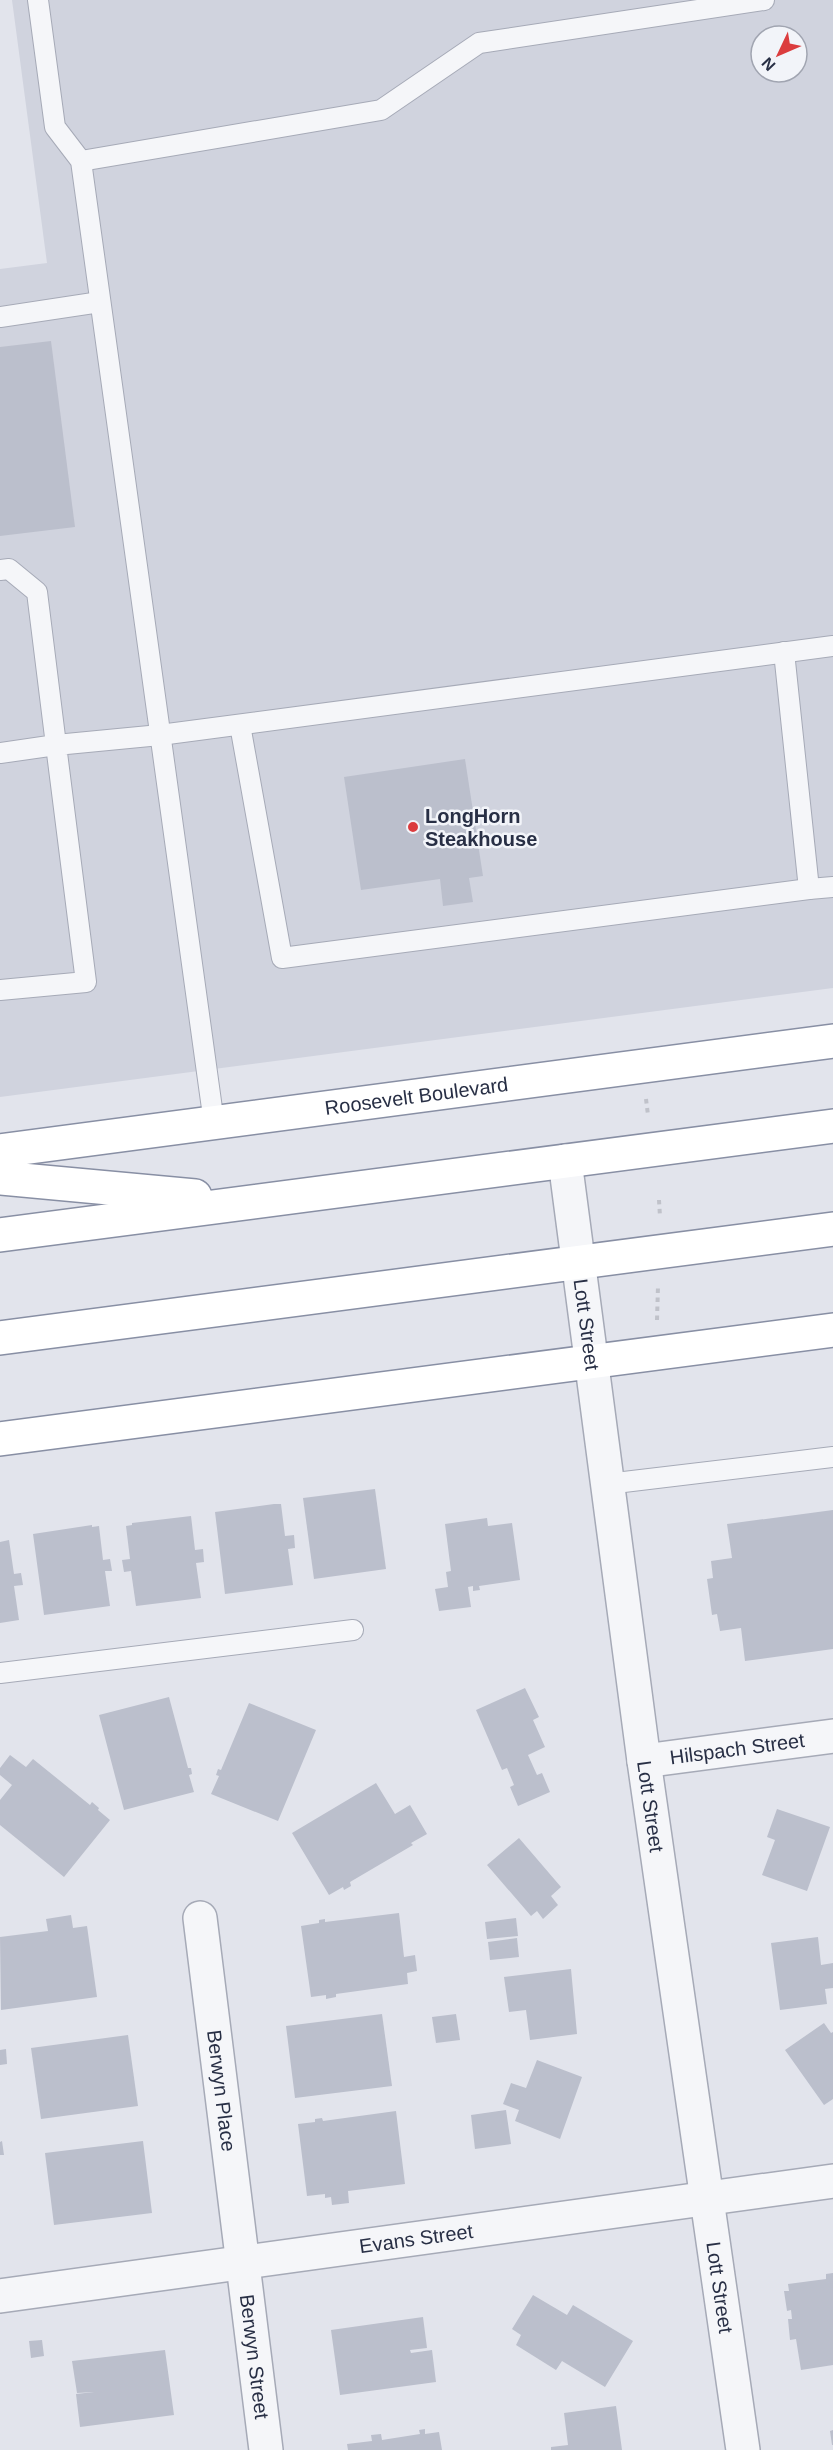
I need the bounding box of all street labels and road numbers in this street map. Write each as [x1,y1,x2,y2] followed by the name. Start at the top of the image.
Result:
[323,1073,509,1119] street label: Roosevelt Boulevard
[570,1277,604,1372] street label: Lott Street
[668,1729,806,1768] street label: Hilspach Street
[633,1759,668,1854] street label: Lott Street
[203,2029,240,2153] street label: Berwyn Place
[358,2220,475,2257] street label: Evans Street
[702,2240,737,2335] street label: Lott Street
[236,2293,273,2421] street label: Berwyn Street

